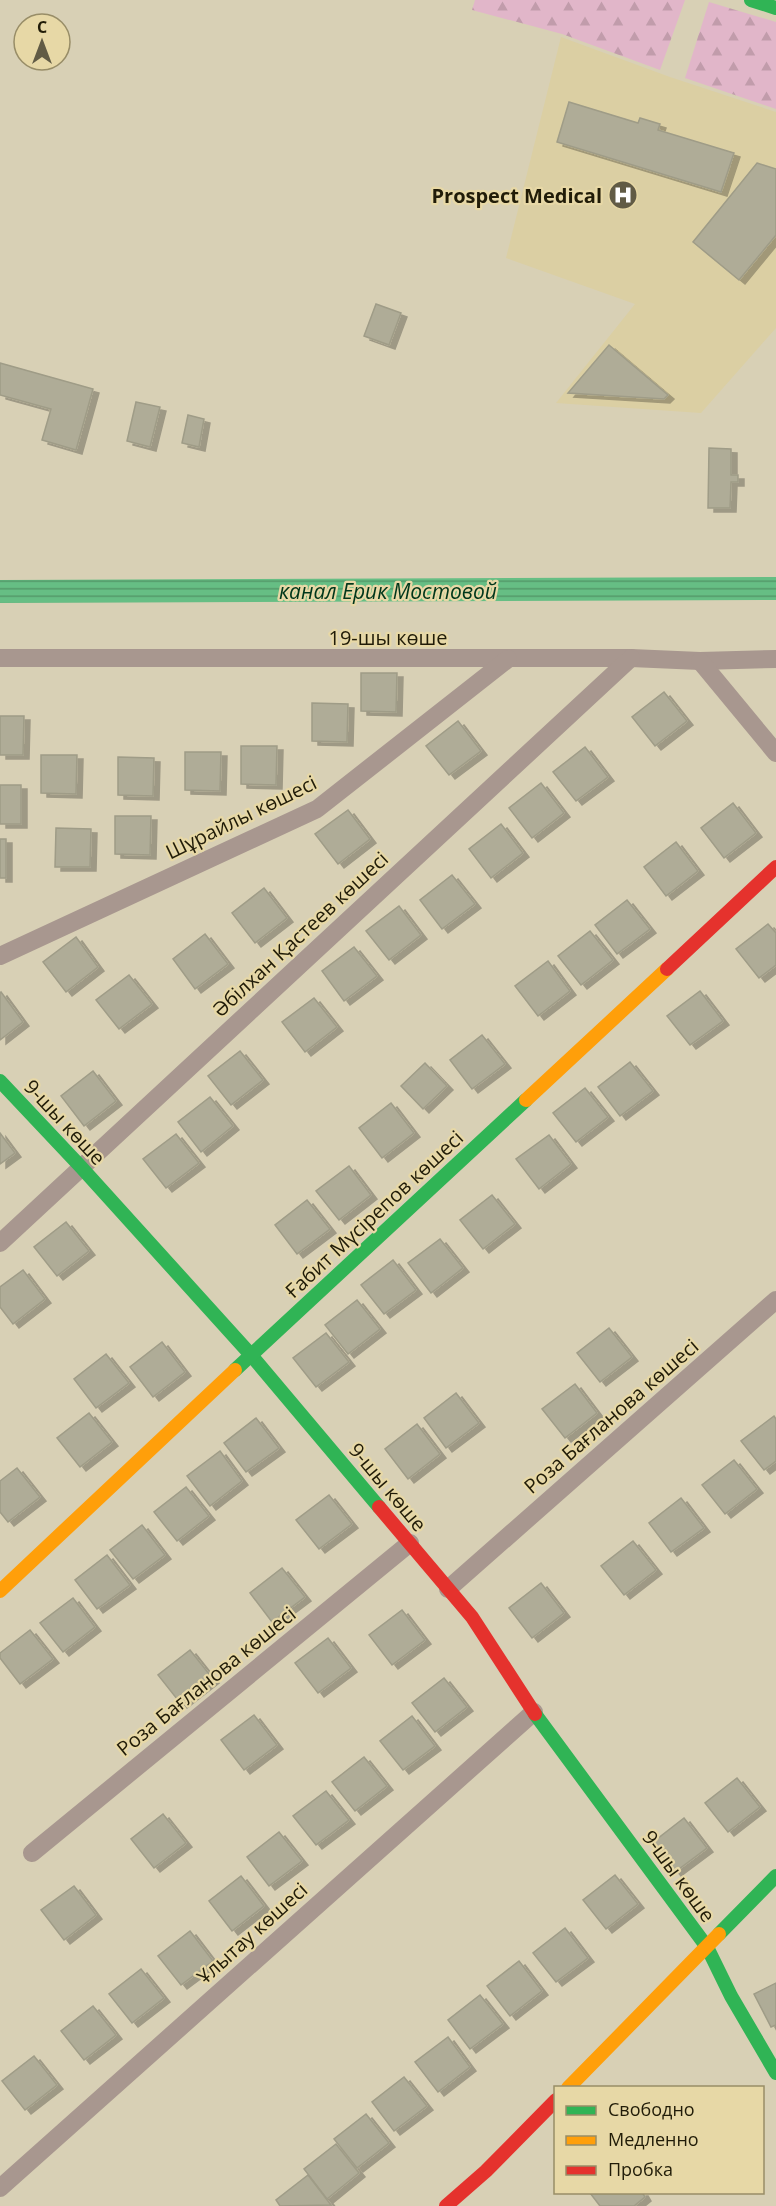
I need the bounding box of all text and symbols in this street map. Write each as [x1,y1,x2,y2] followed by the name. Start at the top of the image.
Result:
[12,12,72,72] north arrow
[37,16,47,38] text: С
[607,179,639,211] hospital icon: Prospect Medical
[432,182,602,209] place label: Prospect Medical
[279,577,497,605] water label: канал Ерик Мостовой
[328,624,448,651] street label: 19-шы көше
[161,769,321,865] street label: Шұрайлы көшесі
[206,845,394,1023] street label: Әбілхан Қастеев көшесi
[18,1073,112,1171] street label: 9-шы көше
[279,1124,469,1304] street label: Ғабит Мүсірепов көшесi
[518,1333,704,1499] street label: Роза Бағланова көшесi
[343,1437,433,1537] street label: 9-шы көше
[111,1600,301,1762] street label: Роза Бағланова көшесi
[636,1825,722,1927] street label: 9-шы көше
[191,1876,313,1990] street label: Ұлытау көшесi
[554,2086,764,2194] legend
[608,2097,695,2121] text: Свободно
[608,2127,699,2151] text: Медленно
[608,2157,673,2181] text: Пробка

